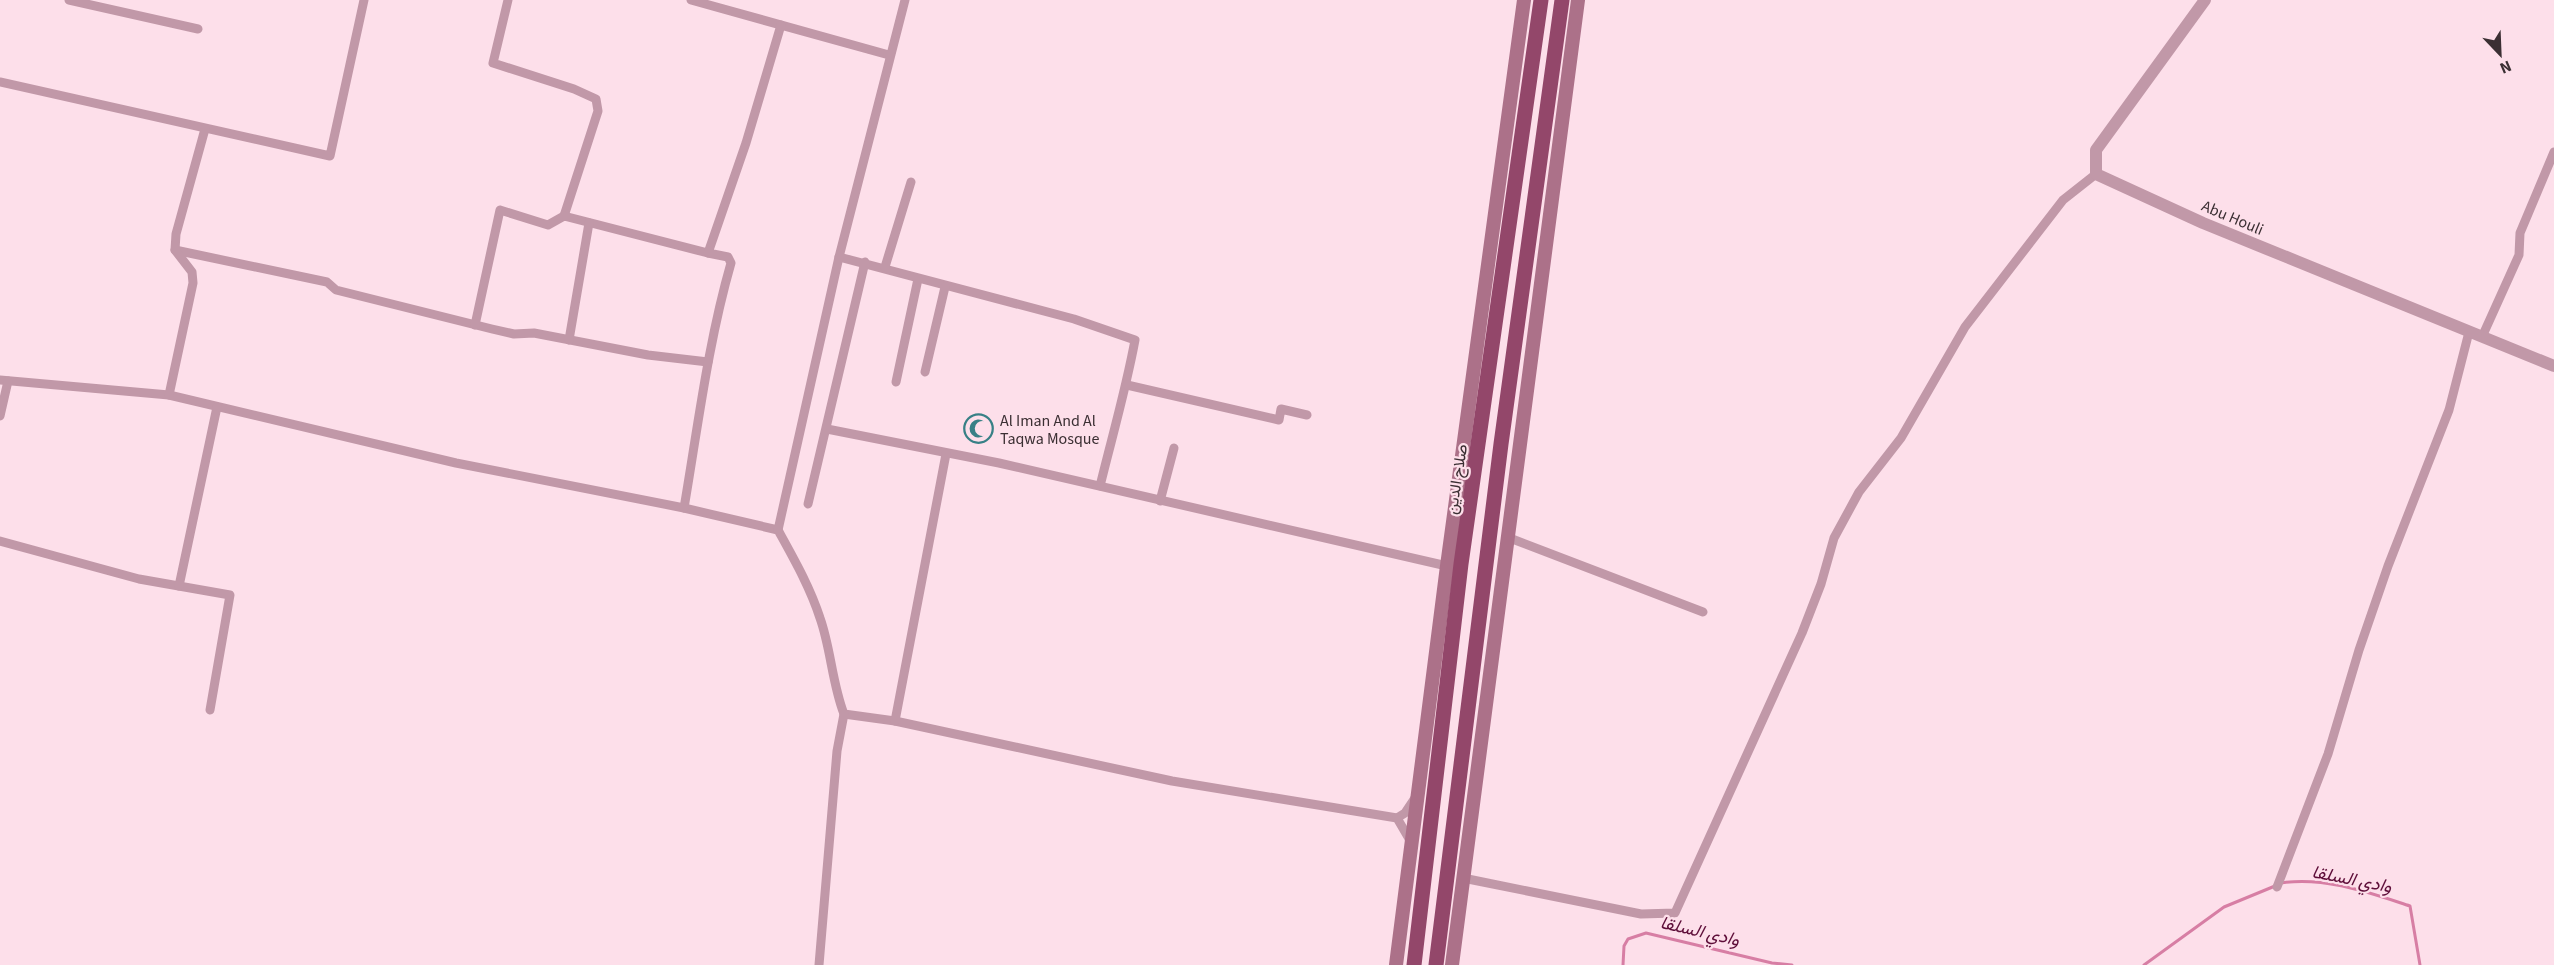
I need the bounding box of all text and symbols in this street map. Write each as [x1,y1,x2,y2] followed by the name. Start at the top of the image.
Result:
[2470,24,2530,84] north arrow
[2496,55,2515,79] text: N
[2198,195,2267,241] street label: Abu Houli
[1000,410,1100,450] place label: Al Iman And Al Taqwa Mosque
[963,413,995,445] mosque icon: Al Iman And Al Taqwa Mosque
[1441,442,1473,516] street label: صلاح الدين
[2309,859,2394,901] water label: وادي السلقا
[1657,910,1742,955] water label: وادي السلقا

